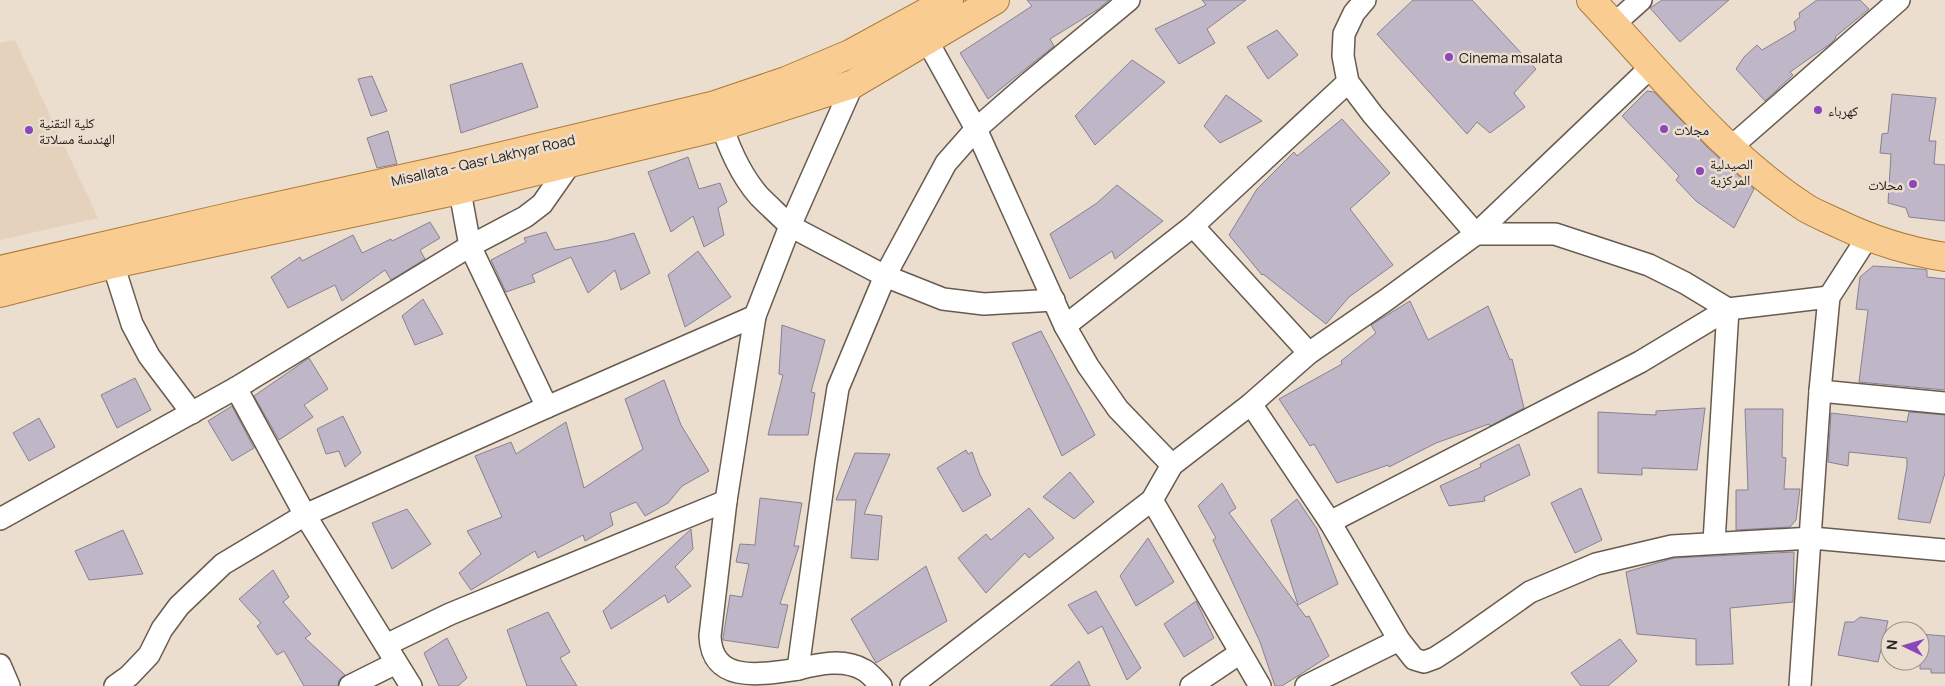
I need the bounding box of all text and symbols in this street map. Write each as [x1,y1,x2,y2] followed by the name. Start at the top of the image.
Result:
[1459,48,1562,67] place label: Cinema msalata
[1443,51,1455,63] marker: Cinema msalata
[1828,101,1858,120] place label: كهرباء
[1812,104,1824,116] marker: كهرباء
[39,113,115,148] place label: كلية التقنية الهندسة مسلاتة
[1674,120,1709,139] place label: مجلات
[1658,123,1670,135] marker: مجلات
[23,124,35,136] marker: كلية التقنية الهندسة مسلاتة
[389,130,577,190] street label: Misallata - Qasr Lakhyar Road
[1710,154,1753,189] place label: الصيدلية المركزية
[1694,165,1706,177] marker: الصيدلية المركزية
[1868,175,1903,194] place label: محلات
[1907,178,1919,190] marker: محلات
[1880,621,1930,671] north arrow
[1882,639,1901,651] text: N

